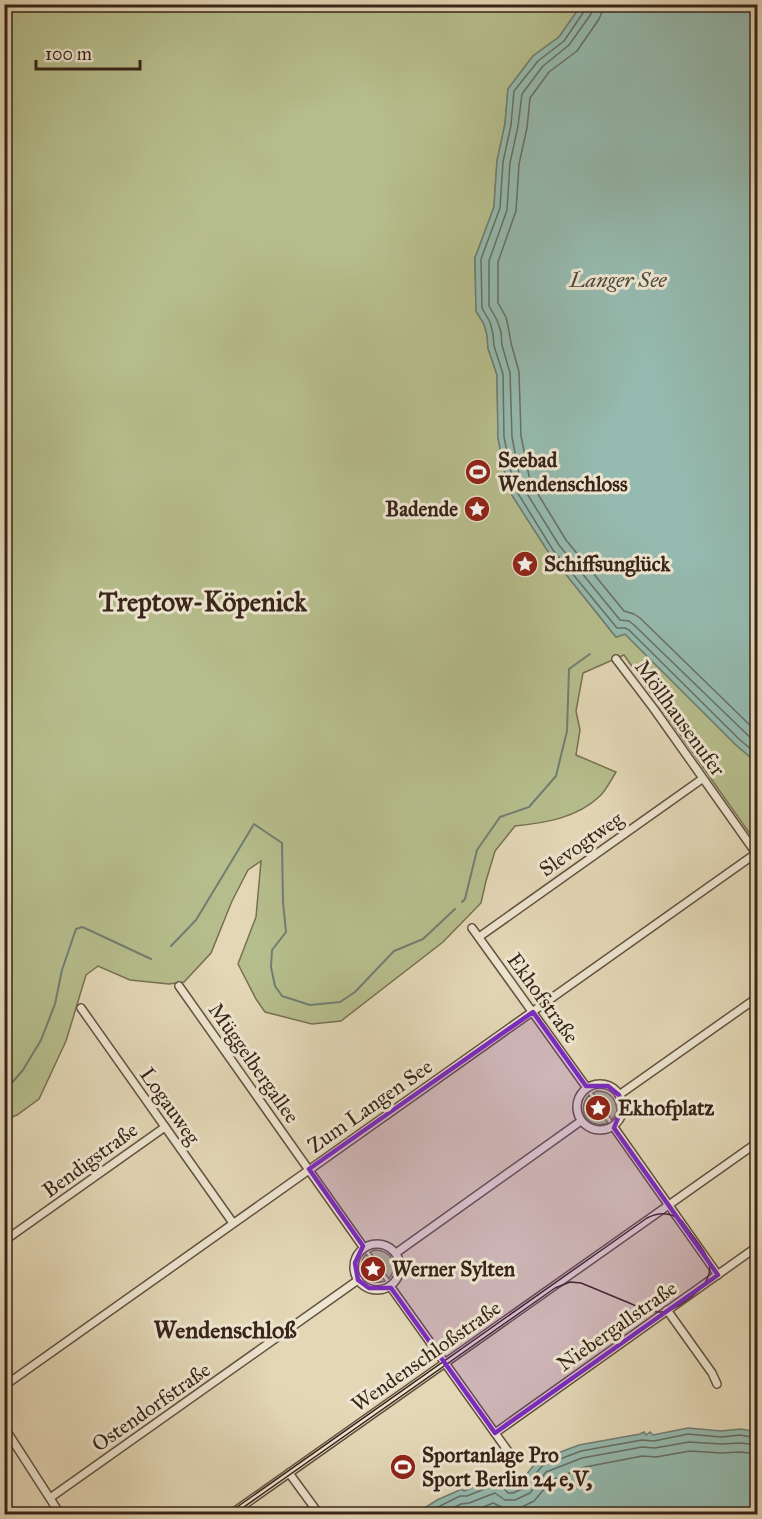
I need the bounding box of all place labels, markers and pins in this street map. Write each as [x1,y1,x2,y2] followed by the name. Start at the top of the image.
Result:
[498,447,628,497] place label: Seebad Wendenschloss
[463,457,493,487] sports icon: Seebad Wendenschloss
[462,494,492,524] place icon: Badende
[385,496,458,522] place label: Badende
[510,549,540,579] place icon: Schiffsunglück
[544,551,672,577] place label: Schiffsunglück
[583,1093,613,1123] place icon: Ekhofplatz
[618,1095,715,1121] place label: Ekhofplatz
[358,1254,388,1284] place icon: Werner Sylten
[392,1256,516,1282] place label: Werner Sylten
[422,1442,593,1492] place label: Sportanlage Pro Sport Berlin 24 e,V,
[388,1452,418,1482] sports icon: Sportanlage Pro Sport Berlin 24 e,V,

